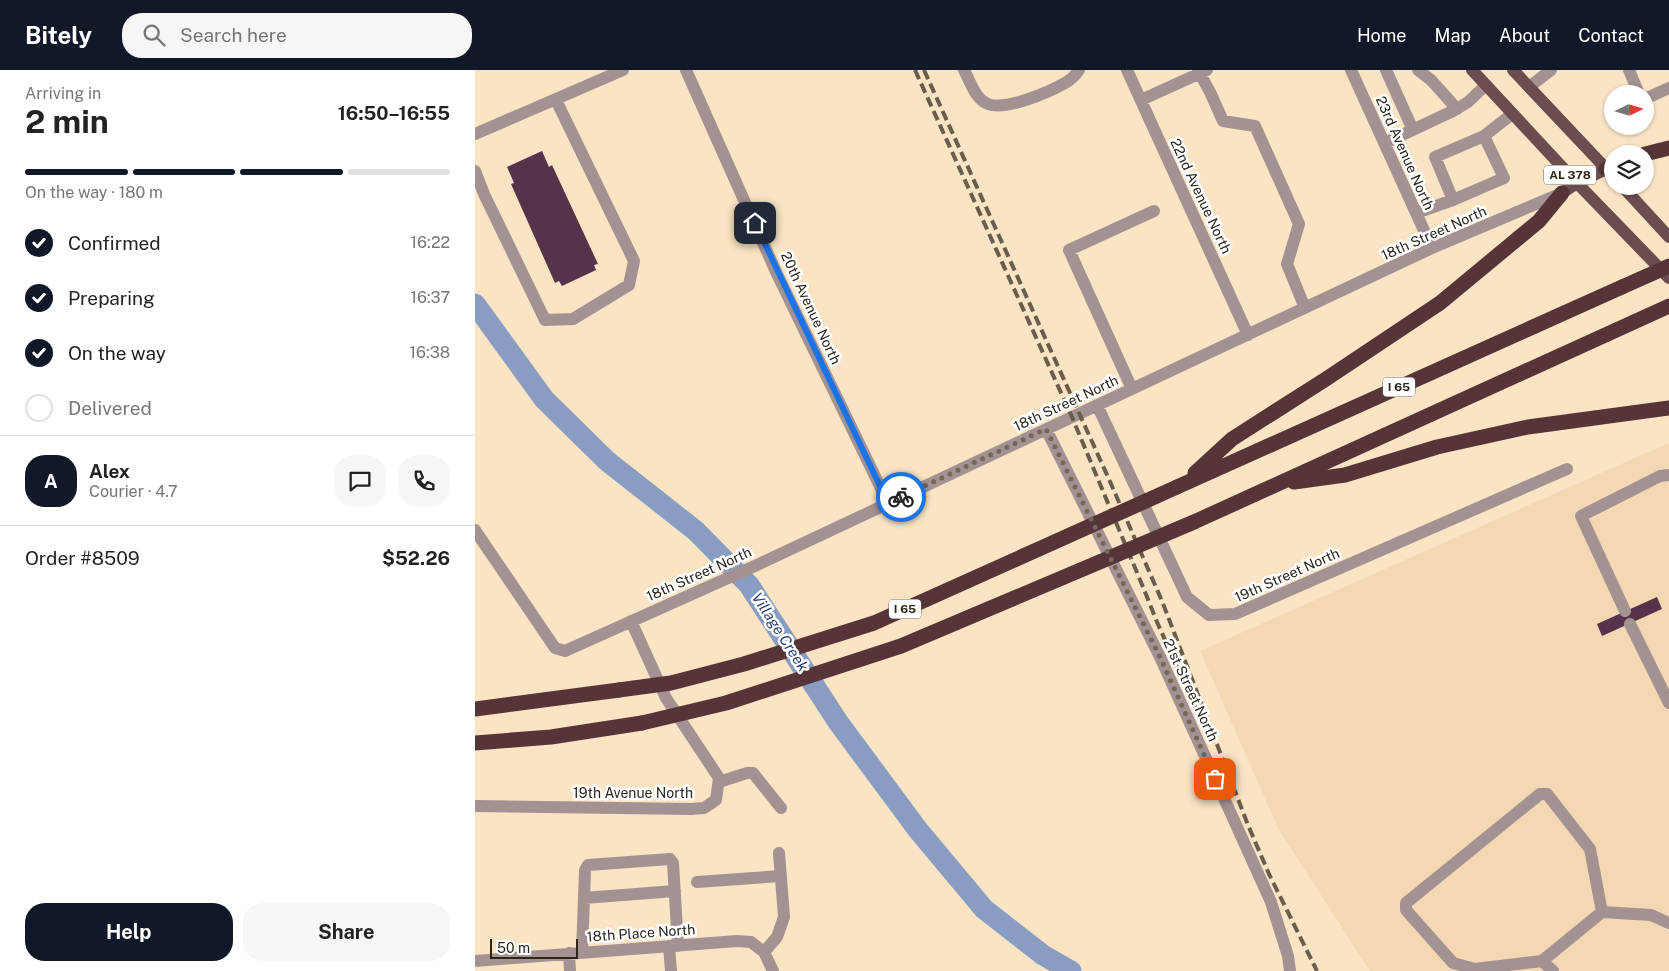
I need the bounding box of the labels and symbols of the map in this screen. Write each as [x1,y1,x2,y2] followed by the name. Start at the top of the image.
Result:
[1604,85,1654,135] north arrow
[1373,94,1437,212] street label: 23rd Avenue North
[1167,136,1235,256] street label: 22nd Avenue North
[1544,166,1596,184] road number: AL 378
[734,202,776,244] pin
[1379,203,1489,263] street label: 18th Street North
[778,249,844,367] street label: 20th Avenue North
[1011,372,1121,434] street label: 18th Street North
[1383,378,1415,396] road number: I 65
[876,472,926,522] courier
[644,544,754,604] street label: 18th Street North
[1232,545,1342,605] street label: 19th Street North
[749,589,813,675] water label: Village Creek
[889,600,921,618] road number: I 65
[1160,636,1222,744] street label: 21st Street North
[1194,758,1236,800] pin
[573,785,693,801] street label: 19th Avenue North
[586,921,696,945] street label: 18th Place North
[490,936,577,959] scale bar

